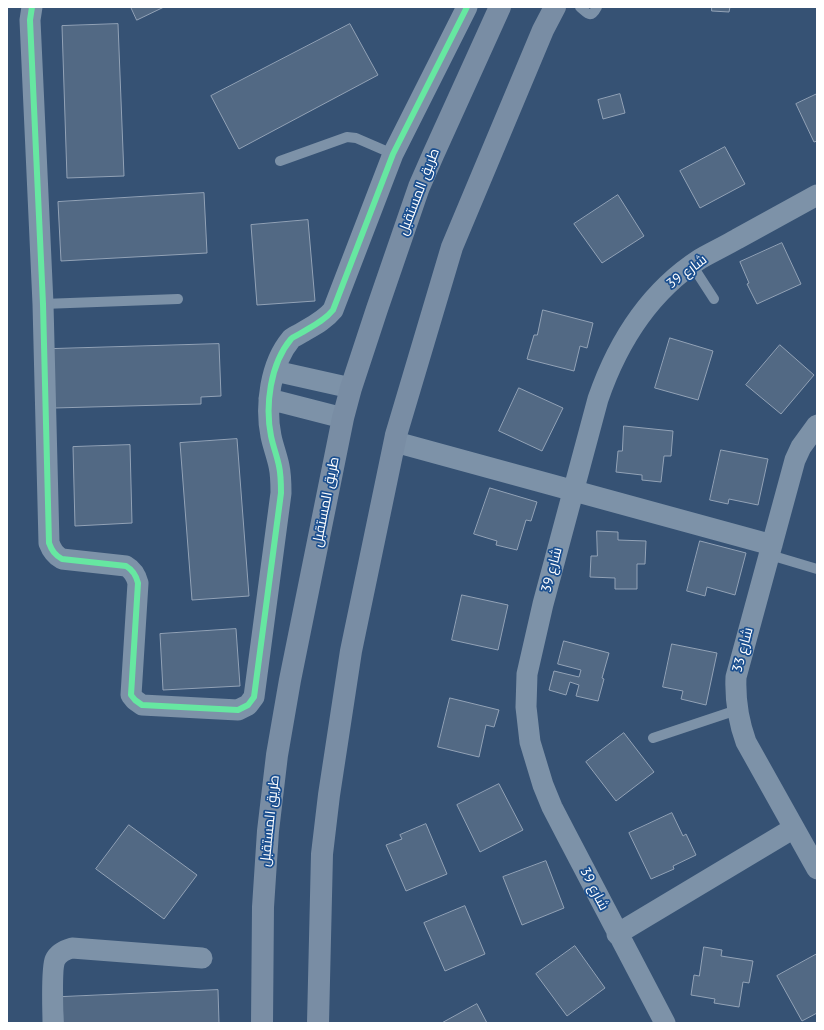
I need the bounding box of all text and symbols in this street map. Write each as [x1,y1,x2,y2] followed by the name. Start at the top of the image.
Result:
[395,146,443,238] street label: طريق المستقبل
[664,251,710,293] street label: شارع 39
[309,455,343,549] street label: طريق المستقبل
[538,546,566,594] street label: شارع 39
[729,626,757,674] street label: شارع 33
[257,774,283,868] street label: طريق المستقبل
[576,865,612,913] street label: شارع 39

